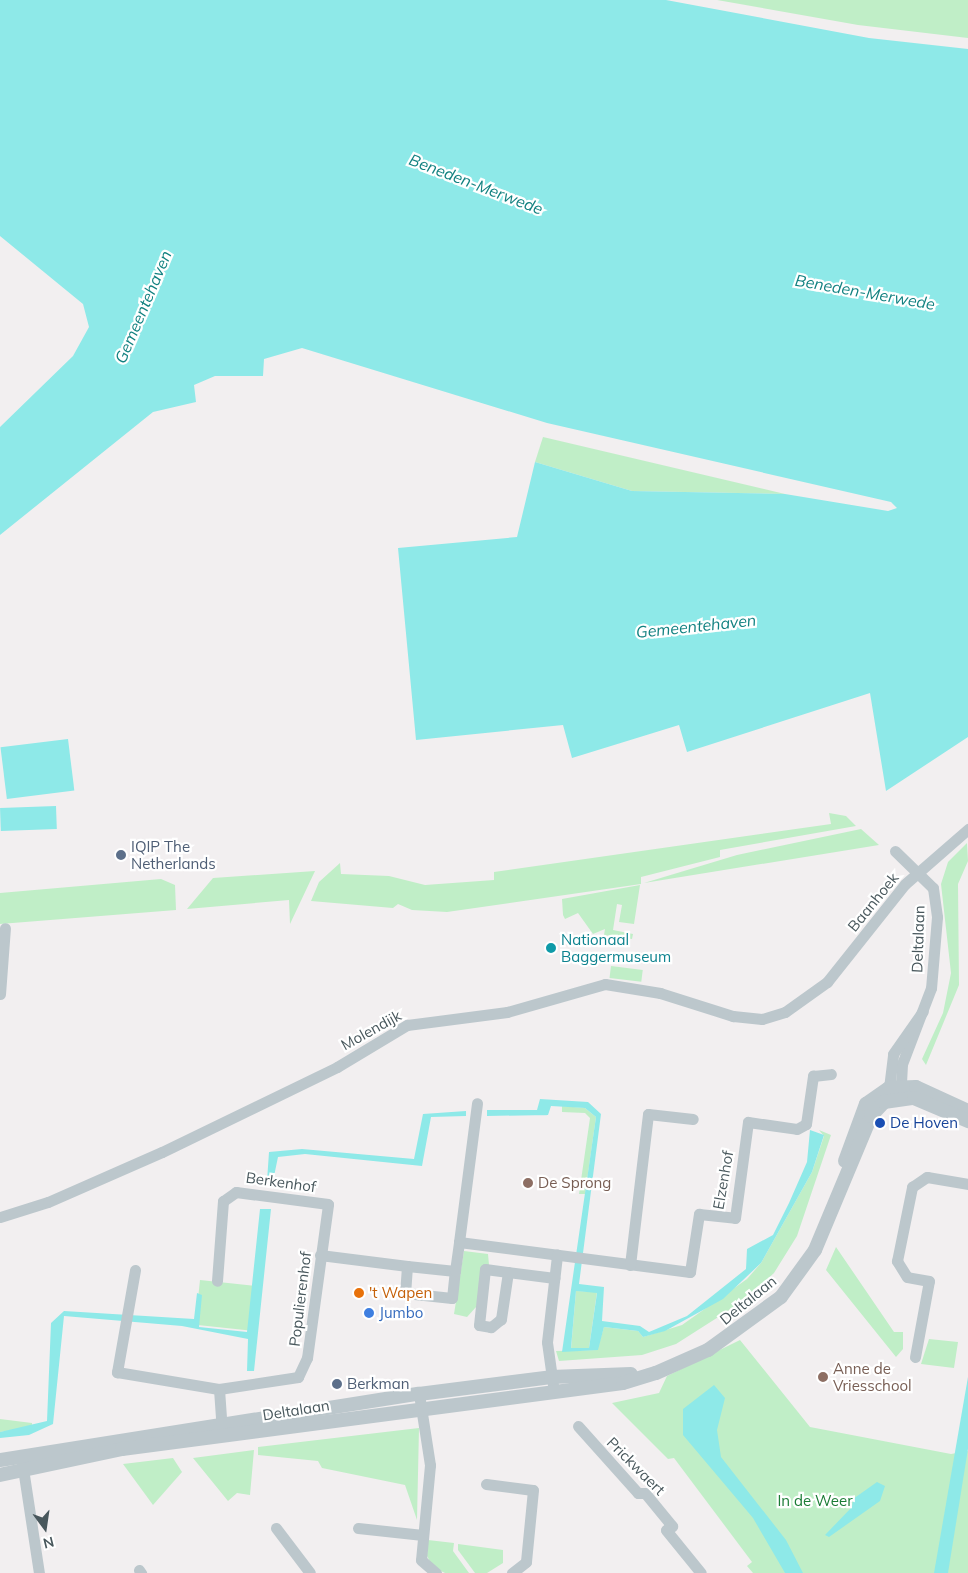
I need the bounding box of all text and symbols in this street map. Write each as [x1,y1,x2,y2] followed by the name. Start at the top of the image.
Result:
[406,150,546,218] water label: Beneden-Merwede
[111,248,175,366] water label: Gemeentehaven
[794,270,936,314] water label: Beneden-Merwede
[635,610,757,642] water label: Gemeentehaven
[131,837,216,872] place label: IQIP The Netherlands
[115,849,127,861] marker: IQIP The Netherlands
[844,869,902,935] street label: Baanhoek
[908,905,928,973] street label: Deltalaan
[561,930,671,965] place label: Nationaal Baggermuseum
[545,942,557,954] marker: Nationaal Baggermuseum
[338,1006,404,1054] street label: Molendijk
[890,1114,958,1132] place label: De Hoven
[874,1117,886,1129] marker: De Hoven
[709,1149,737,1211] street label: Elzenhof
[245,1168,317,1196] street label: Berkenhof
[538,1174,611,1192] place label: De Sprong
[522,1177,534,1189] marker: De Sprong
[285,1250,315,1348] street label: Populierenhof
[716,1272,780,1328] street label: Deltalaan
[369,1284,432,1302] place label: 't Wapen
[353,1287,365,1299] marker: 't Wapen
[379,1304,423,1322] place label: Jumbo
[363,1307,375,1319] marker: Jumbo
[833,1359,912,1394] place label: Anne de Vriesschool
[817,1371,829,1383] marker: Anne de Vriesschool
[347,1375,409,1393] place label: Berkman
[331,1378,343,1390] marker: Berkman
[261,1396,331,1424] street label: Deltalaan
[603,1433,669,1499] street label: Prickwaert
[777,1492,853,1510] park label: In de Weer
[20,1503,70,1553] north arrow
[41,1533,56,1553] text: N

